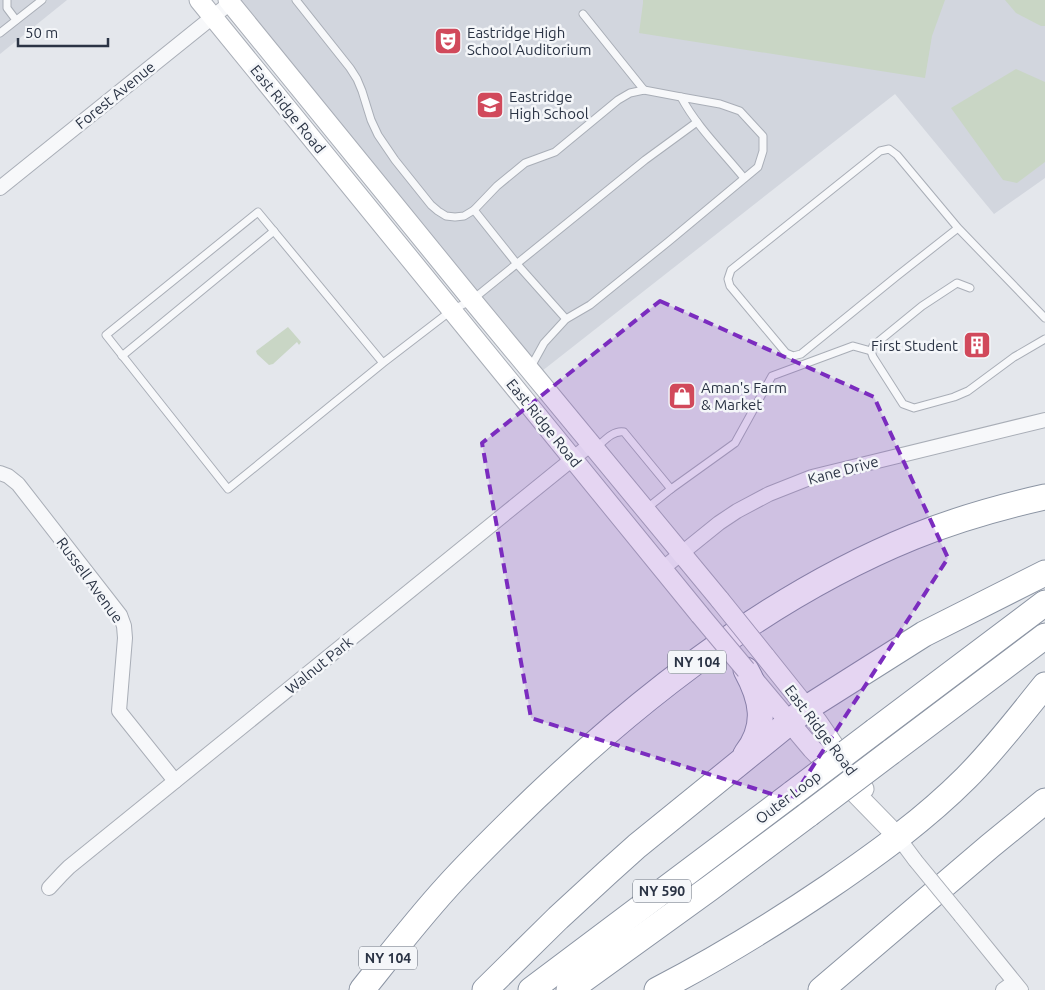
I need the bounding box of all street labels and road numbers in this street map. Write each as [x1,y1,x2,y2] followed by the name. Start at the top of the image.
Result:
[72,58,158,132] street label: Forest Avenue
[247,61,329,157] street label: East Ridge Road
[503,375,585,471] street label: East Ridge Road
[806,452,880,488] street label: Kane Drive
[53,534,127,626] street label: Russell Avenue
[282,632,356,697] street label: Walnut Park
[668,650,726,674] road number: NY 104
[782,681,860,779] street label: East Ridge Road
[752,767,824,827] street label: Outer Loop
[633,879,691,902] road number: NY 590
[359,946,417,970] road number: NY 104

